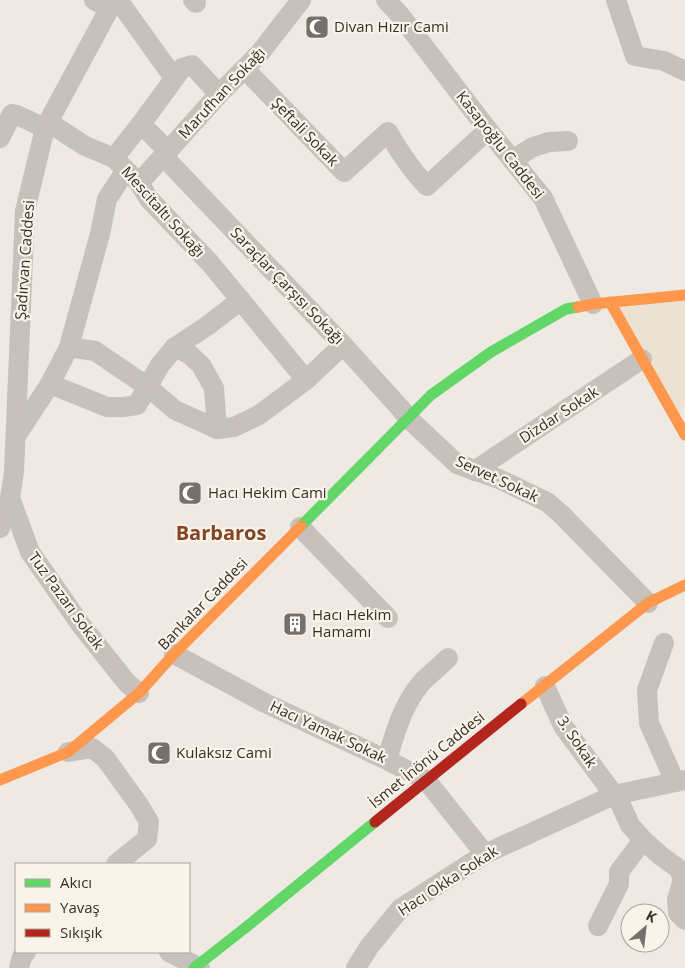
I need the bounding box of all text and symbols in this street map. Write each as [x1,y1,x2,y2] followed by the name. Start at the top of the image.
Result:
[304,14,330,40] mosque icon: Divan Hızır Cami
[334,16,449,36] place label: Divan Hızır Cami
[174,42,269,142] street label: Marufhan Sokağı
[452,86,549,202] street label: Kasapoğlu Caddesi
[268,93,344,170] street label: Şeftali Sokak
[118,162,210,261] street label: Mescitaltı Sokağı
[10,199,38,321] street label: Şadırvan Caddesi
[227,222,349,348] street label: Saraçlar Çarşısı Sokağı
[515,381,602,447] street label: Dizdar Sokak
[453,450,542,506] street label: Servet Sokak
[177,480,203,506] mosque icon: Hacı Hekim Cami
[208,482,327,502] place label: Hacı Hekim Cami
[176,519,266,546] district label: Barbaros
[25,547,109,653] street label: Tuz Pazarı Sokak
[153,553,252,654] street label: Bankalar Caddesi
[312,604,391,641] place label: Hacı Hekim Hamamı
[282,611,308,637] building icon: Hacı Hekim Hamamı
[267,695,390,767] street label: Hacı Yamak Sokak
[364,706,488,812] street label: İsmet İnönü Caddesi
[553,712,602,771] street label: 3. Sokak
[146,740,172,766] mosque icon: Kulaksız Cami
[176,742,272,762] place label: Kulaksız Cami
[394,840,501,920] street label: Hacı Okka Sokak
[15,863,190,953] legend
[60,872,92,892] text: Akıcı
[60,897,100,917] text: Yavaş
[620,903,670,953] north arrow
[643,906,661,927] text: K
[60,922,103,942] text: Sıkışık

